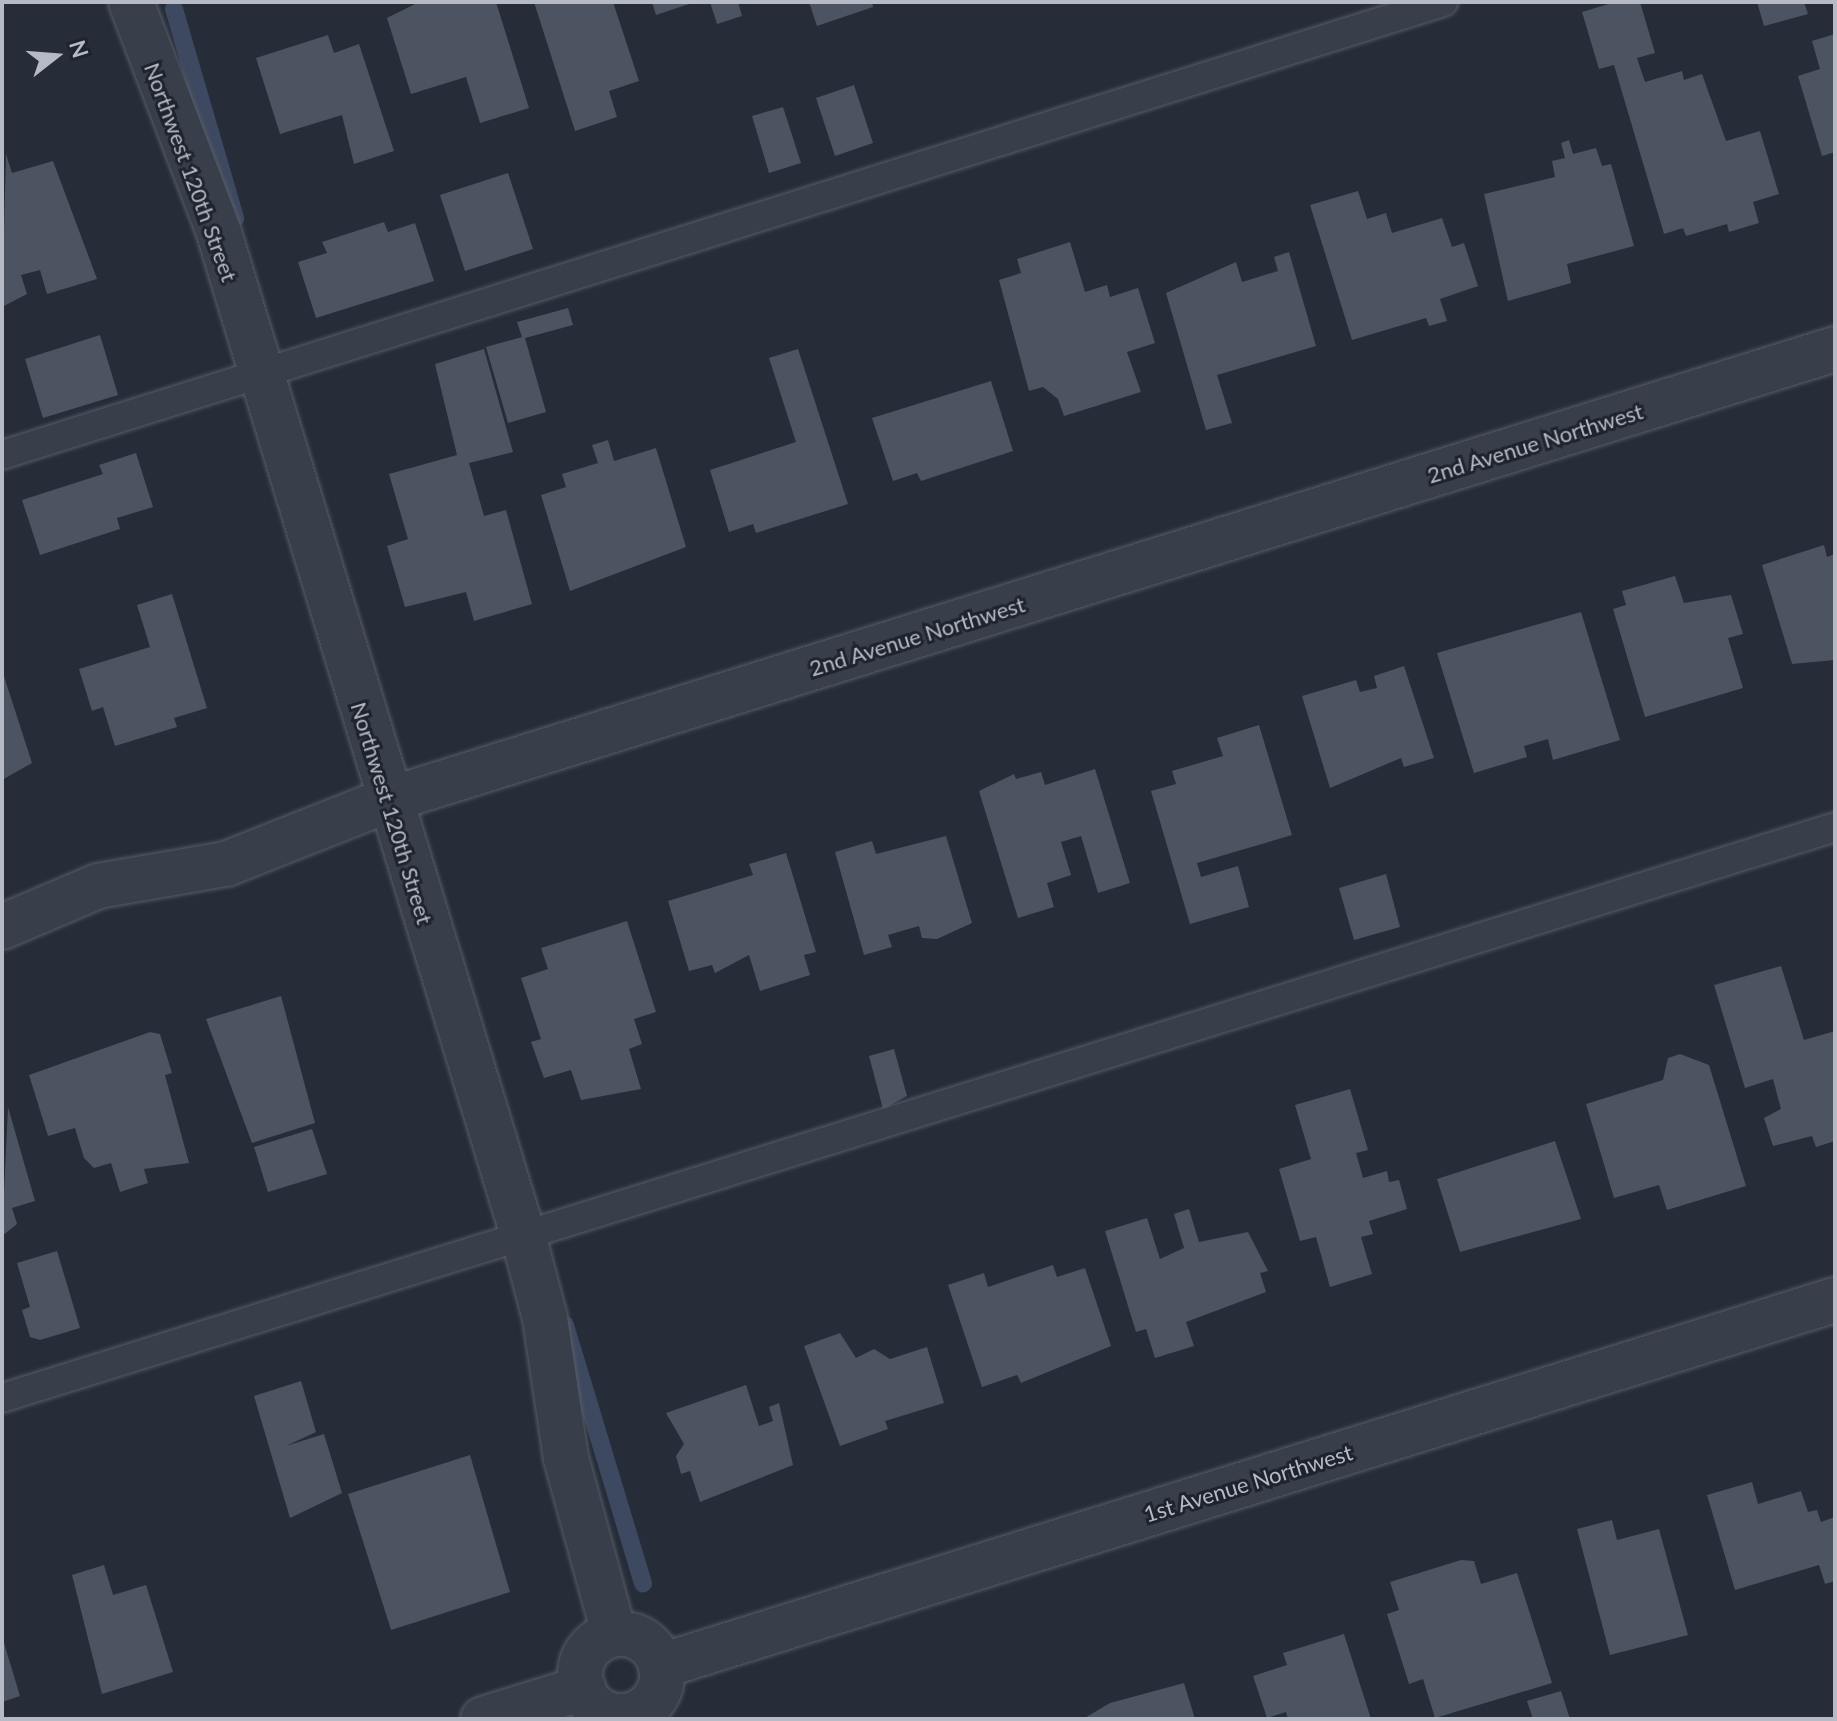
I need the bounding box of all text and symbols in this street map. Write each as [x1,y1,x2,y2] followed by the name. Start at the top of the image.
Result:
[16,16,96,96] north arrow
[64,37,95,61] text: N
[139,59,243,285] street label: Northwest 120th Street
[1424,398,1646,488] street label: 2nd Avenue Northwest
[806,591,1028,681] street label: 2nd Avenue Northwest
[346,699,438,927] street label: Northwest 120th Street
[1140,1439,1356,1527] street label: 1st Avenue Northwest

